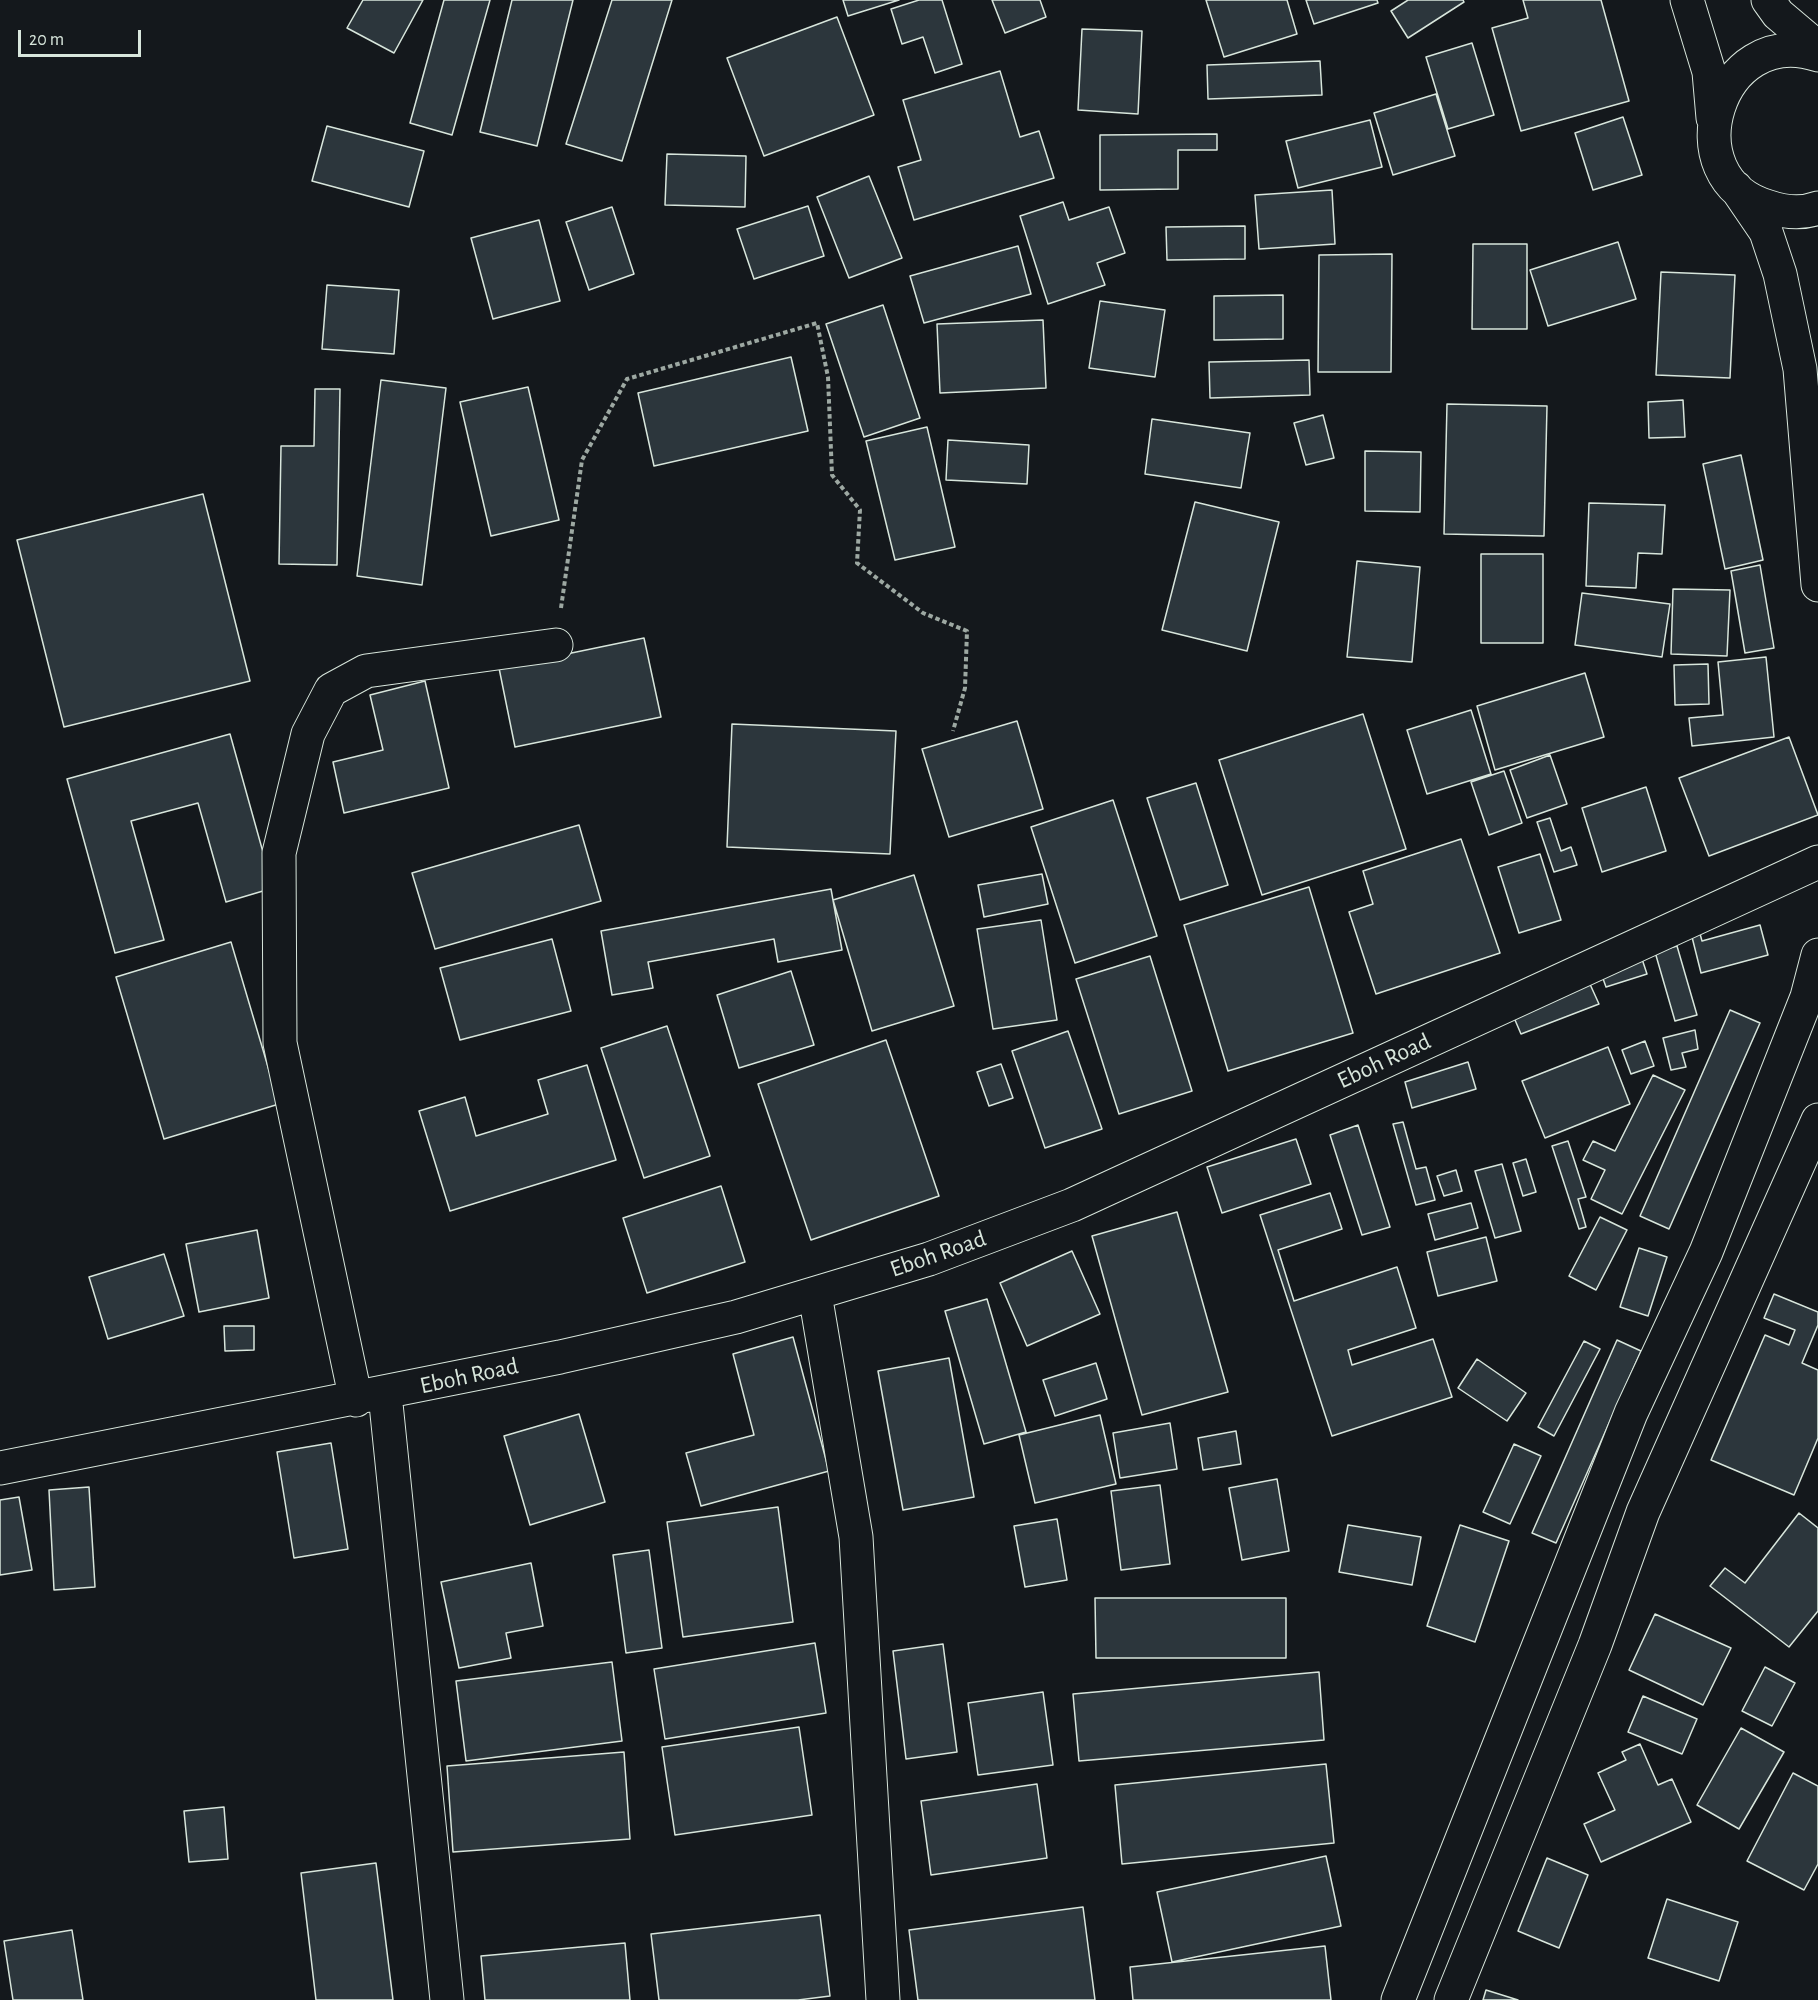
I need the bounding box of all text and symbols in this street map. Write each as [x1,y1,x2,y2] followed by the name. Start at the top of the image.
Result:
[21,18,144,56] scale bar
[29,31,64,49] text: 20 m
[1333,1027,1435,1095] street label: Eboh Road
[886,1224,990,1284] street label: Eboh Road
[417,1352,521,1400] street label: Eboh Road

